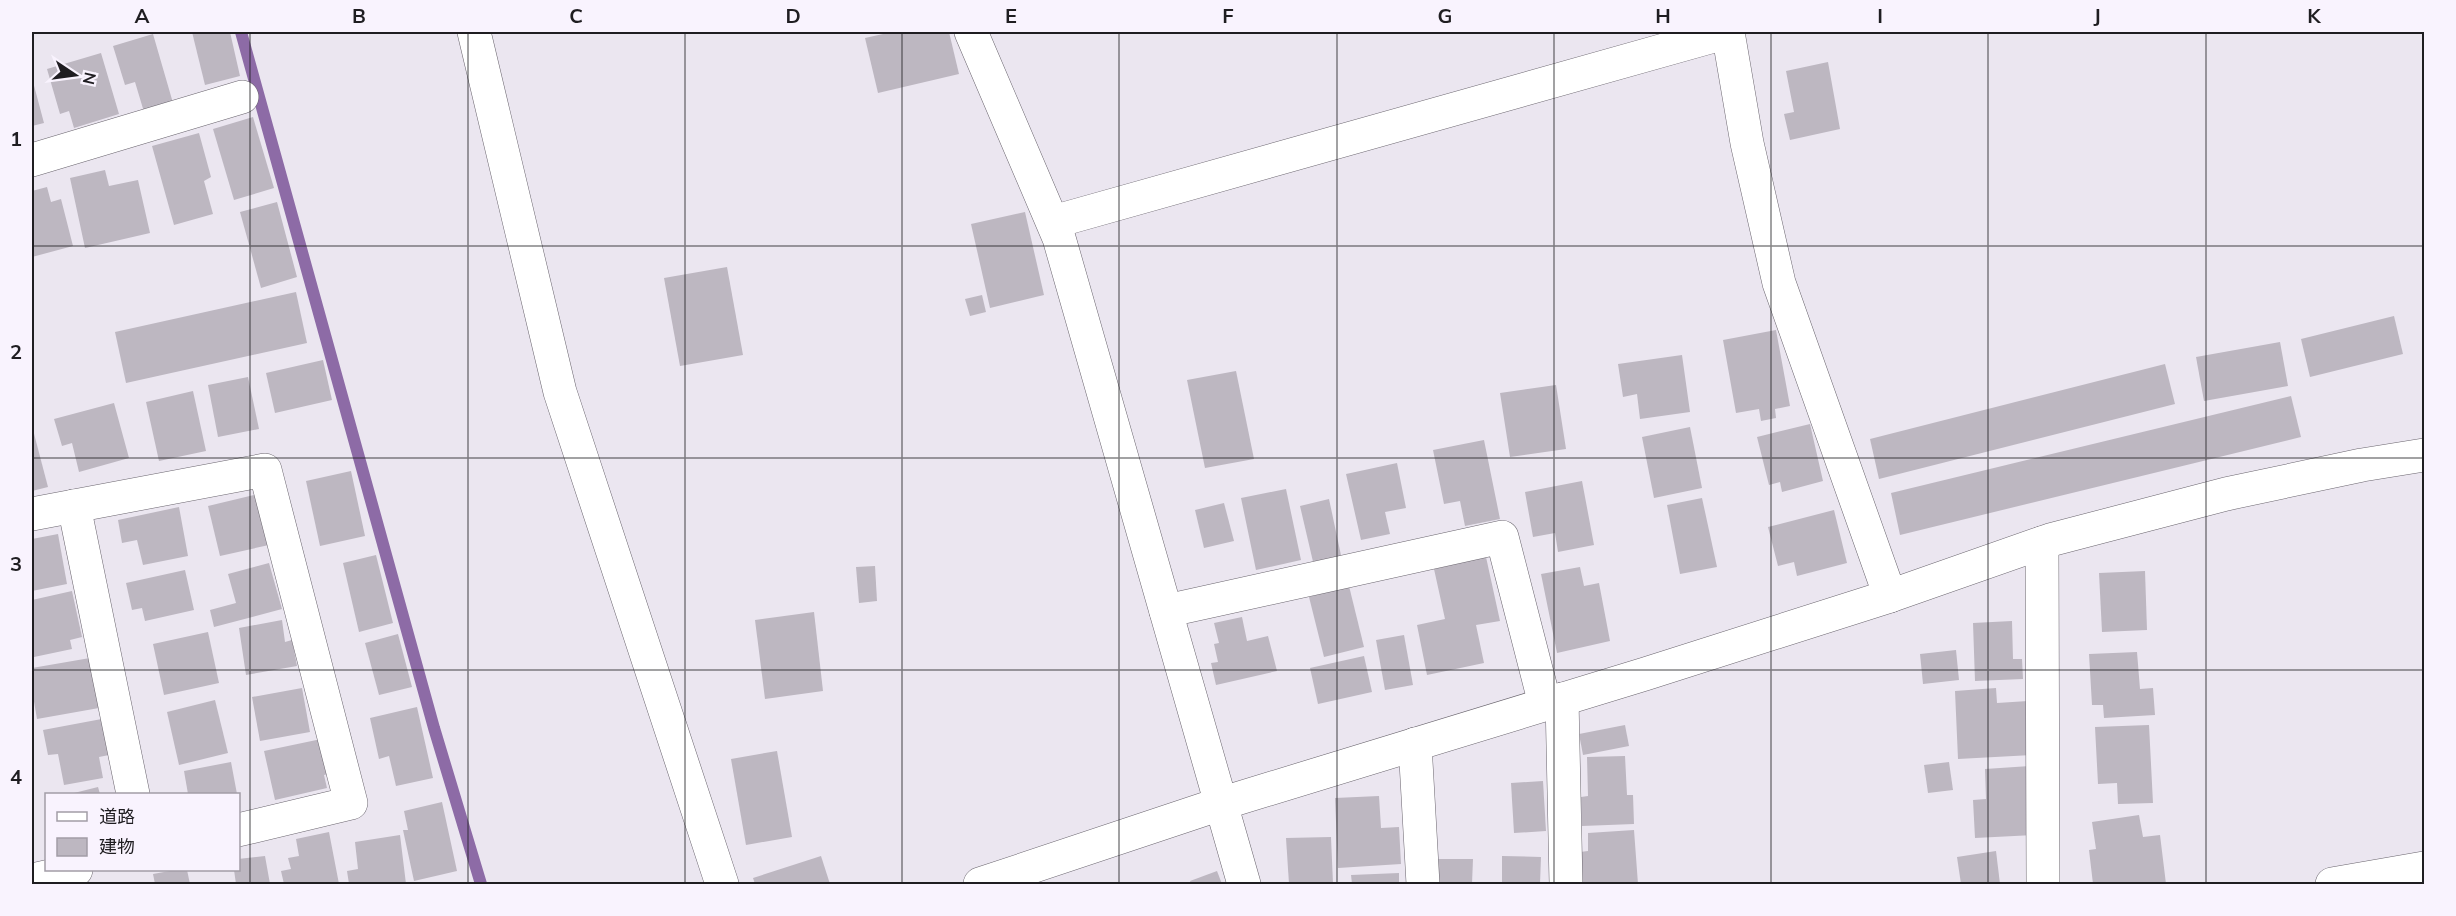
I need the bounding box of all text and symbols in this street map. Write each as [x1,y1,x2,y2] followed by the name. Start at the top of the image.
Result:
[135,3,150,28] text: A
[352,3,366,28] text: B
[569,3,583,28] text: C
[785,3,801,28] text: D
[1005,3,1017,28] text: E
[1222,3,1234,28] text: F
[1438,3,1452,28] text: G
[1655,3,1671,28] text: H
[1877,3,1883,28] text: I
[2093,3,2101,28] text: J
[2307,3,2321,28] text: K
[45,45,105,105] north arrow
[79,70,101,87] text: N
[10,126,22,151] text: 1
[10,339,22,364] text: 2
[10,551,22,576] text: 3
[10,764,22,789] text: 4
[45,793,240,871] legend
[99,805,135,828] text: 道路
[99,835,135,858] text: 建物

